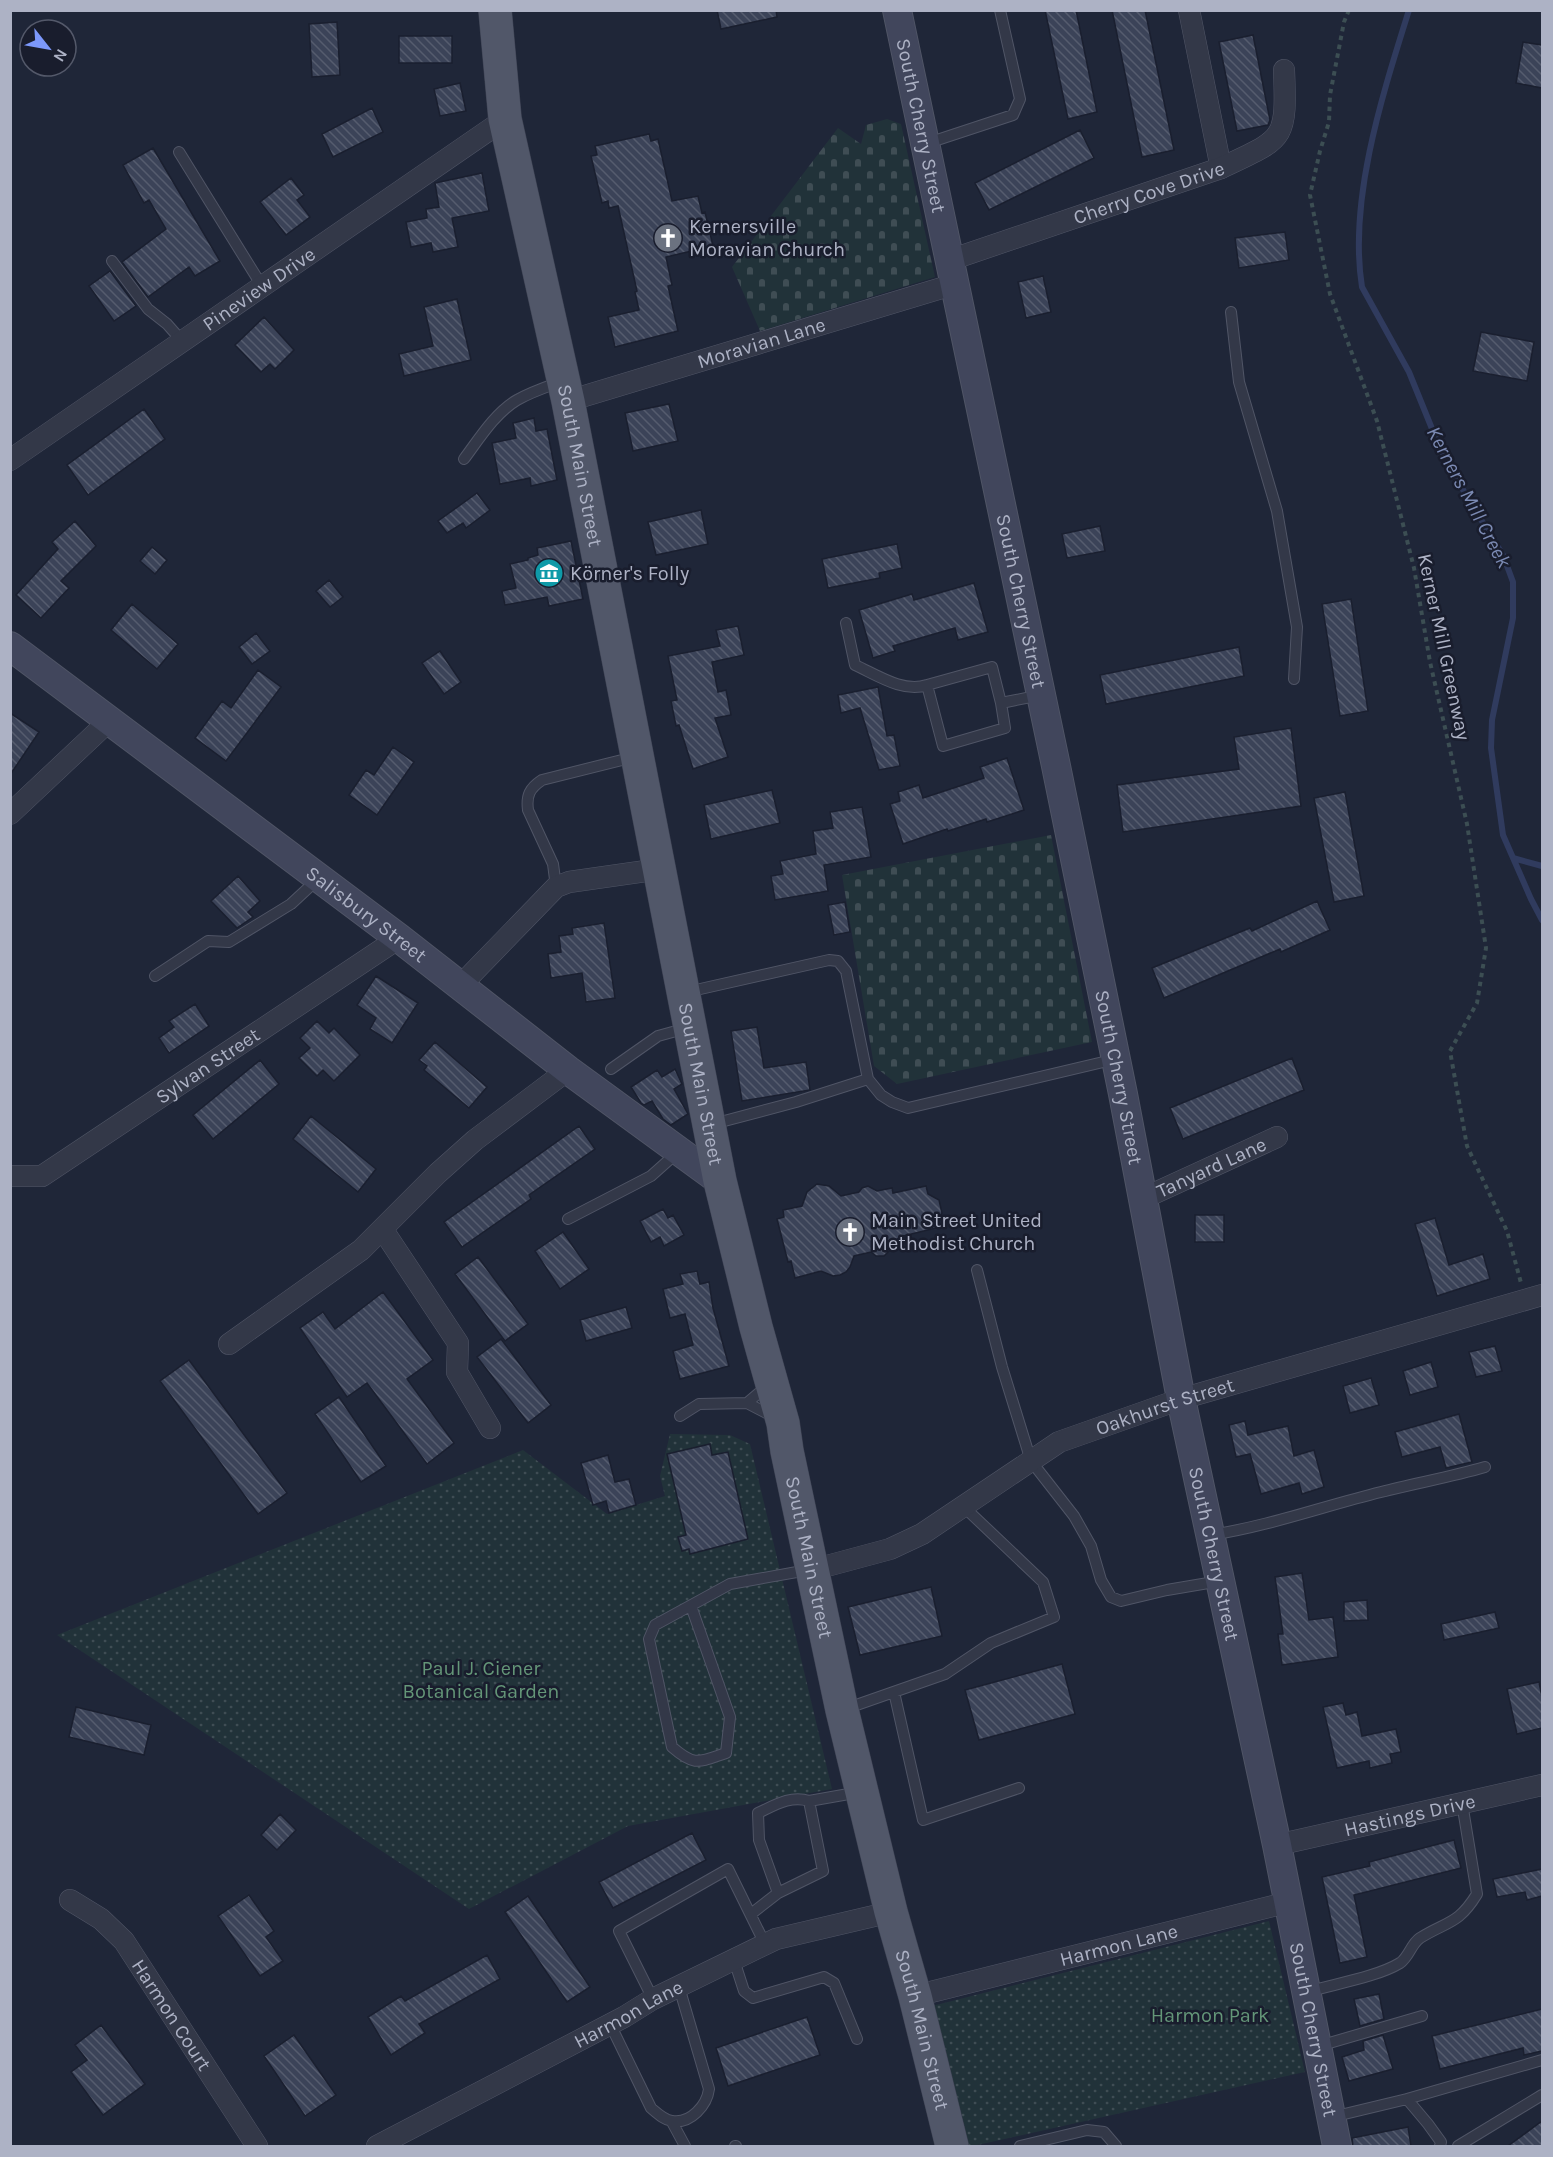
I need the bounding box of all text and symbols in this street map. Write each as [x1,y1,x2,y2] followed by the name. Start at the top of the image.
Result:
[18,18,78,78] north arrow
[892,36,951,215] street label: South Cherry Street
[49,46,72,65] text: N
[1070,156,1227,229] street label: Cherry Cove Drive
[689,215,845,261] place label: Kernersville Moravian Church
[652,222,684,254] church icon: Kernersville Moravian Church
[198,242,319,336] street label: Pineview Drive
[694,312,828,373] street label: Moravian Lane
[553,382,608,549] street label: South Main Street
[1422,422,1517,572] water label: Kerners Mill Creek
[992,512,1051,691] street label: South Cherry Street
[1413,552,1475,742] street label: Kerner Mill Greenway
[533,557,565,589] museum icon: Körner's Folly
[570,562,689,585] place label: Körner's Folly
[302,861,432,967] street label: Salisbury Street
[1090,988,1148,1167] street label: South Cherry Street
[674,1000,728,1167] street label: South Main Street
[151,1023,264,1108] street label: Sylvan Street
[1153,1132,1270,1202] street label: Tanyard Lane
[871,1209,1042,1255] place label: Main Street United Methodist Church
[834,1216,866,1248] church icon: Main Street United Methodist Church
[1093,1373,1237,1440] street label: Oakhurst Street
[1184,1464,1244,1643] street label: South Cherry Street
[781,1474,838,1641] street label: South Main Street
[403,1657,559,1703] park label: Paul J. Ciener Botanical Garden
[1342,1789,1477,1841] street label: Hastings Drive
[1057,1919,1180,1971] street label: Harmon Lane
[1285,1940,1342,2119] street label: South Cherry Street
[891,1947,954,2113] street label: South Main Street
[127,1955,217,2075] street label: Harmon Court
[570,1975,686,2053] street label: Harmon Lane
[1151,2004,1269,2027] park label: Harmon Park

